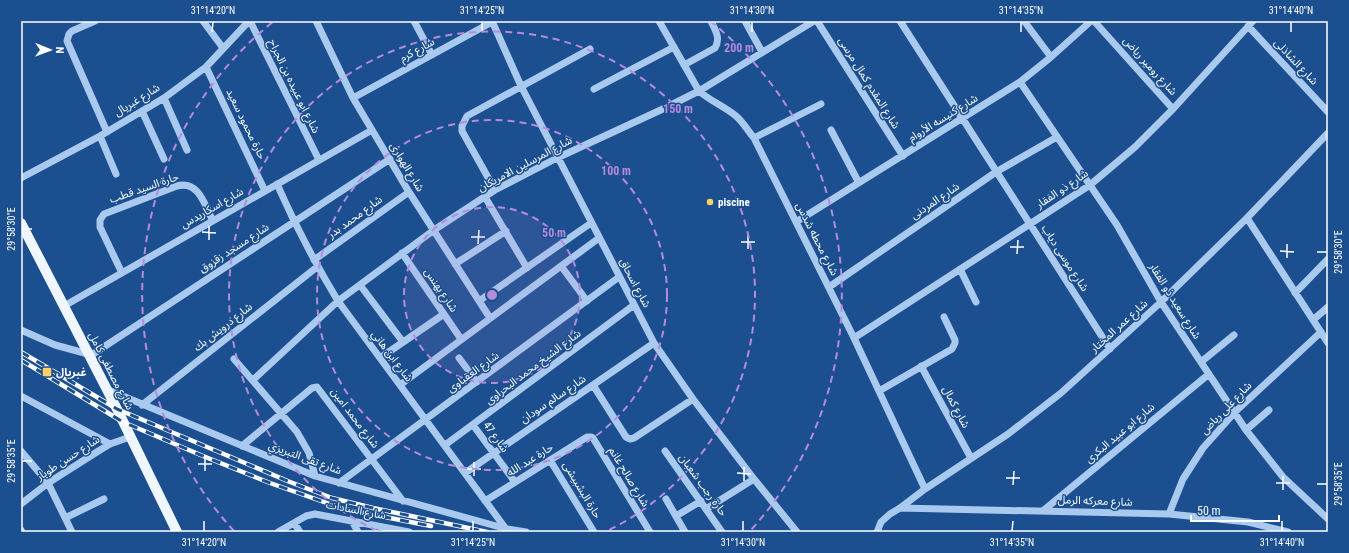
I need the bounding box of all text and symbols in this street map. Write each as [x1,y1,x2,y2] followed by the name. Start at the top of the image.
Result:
[191,5,235,16] text: 31°14'20"N
[460,5,504,16] text: 31°14'25"N
[730,5,774,16] text: 31°14'30"N
[999,5,1043,16] text: 31°14'35"N
[1269,5,1313,16] text: 31°14'40"N
[30,30,70,70] north arrow
[1120,34,1180,99] street label: شارع رومير رياض
[397,35,437,66] street label: شارع كرم
[835,35,903,132] street label: شارع المقدم كمال مرسى
[1271,36,1321,89] street label: شارع الشاذلى
[265,37,323,136] street label: شارع ابو عبيده بن الجراح
[724,41,754,55] text: 200 m
[53,47,66,54] text: N
[112,81,163,120] street label: شارع غبريال
[223,87,269,162] street label: حارة محمود سعيد
[906,91,981,145] street label: شارع كنيسه الأروام
[663,102,693,116] text: 150 m
[476,133,575,195] street label: شارع المرسلين الامريكان
[386,140,427,195] street label: شارع الهوارى
[601,164,631,178] text: 100 m
[1033,167,1091,213] street label: شارع ذو الفقار
[108,170,181,206] street label: حارة السيد قطب
[908,180,963,223] street label: شارع المردنى
[178,185,246,232] street label: شارع اسكاريدس
[324,193,386,243] street label: شارع محمد بدر
[718,196,750,209] place label: piscine
[705,197,715,207] marker: piscine
[792,200,841,278] street label: شارع محطه شدس
[6,207,17,251] text: 29°58'30"E
[197,220,272,276] street label: شارع مسجد زقزوق
[1038,222,1092,295] street label: شارع موسى دياب
[542,226,566,240] text: 50 m
[1333,230,1344,274] text: 29°58'30"E
[616,256,654,311] street label: شارع اسحاق
[1145,260,1204,342] street label: شارع سعيد ذو الفقار
[421,266,461,315] street label: شارع بهنس
[485,288,499,302] centre of rings
[1087,297,1151,357] street label: شارع عمر المختار
[191,300,256,355] street label: شارع درويش بك
[483,327,584,408] street label: شارع الشيخ محمد البحراوى
[367,328,416,386] street label: شارع ابن هاني
[85,330,136,413] street label: شارع مصطفى كامل
[445,349,502,396] street label: شارع العقباوى
[41,366,53,378] marker: غبريال
[56,366,87,379] place label: غبريال
[518,372,590,427] street label: شارع سالم سودان
[1198,379,1255,438] street label: شارع على رياض
[939,384,973,431] street label: شارع كمال
[327,385,382,452] street label: شارع محمد امين
[1083,400,1158,467] street label: شارع ابو عبيد البكرى
[480,419,512,456] street label: شارع 47
[33,432,103,485] street label: شارع حسن طوبار
[6,439,17,483] text: 29°58'35"E
[266,439,344,480] street label: شارع تقى التبريزي
[504,440,556,479] street label: حارة عبد الله
[604,445,652,511] street label: شارع صالح غانم
[676,451,730,519] street label: حارة رجب شعبان
[560,459,604,521] street label: حارة البشبيشى
[1333,462,1344,506] text: 29°58'35"E
[1057,493,1133,510] street label: شارع معركه الرمل
[1191,497,1279,523] scale bar
[325,498,387,523] street label: شارع السادات
[1197,504,1221,518] text: 50 m
[182,537,226,548] text: 31°14'20"N
[451,537,495,548] text: 31°14'25"N
[721,537,765,548] text: 31°14'30"N
[990,537,1034,548] text: 31°14'35"N
[1260,537,1304,548] text: 31°14'40"N

